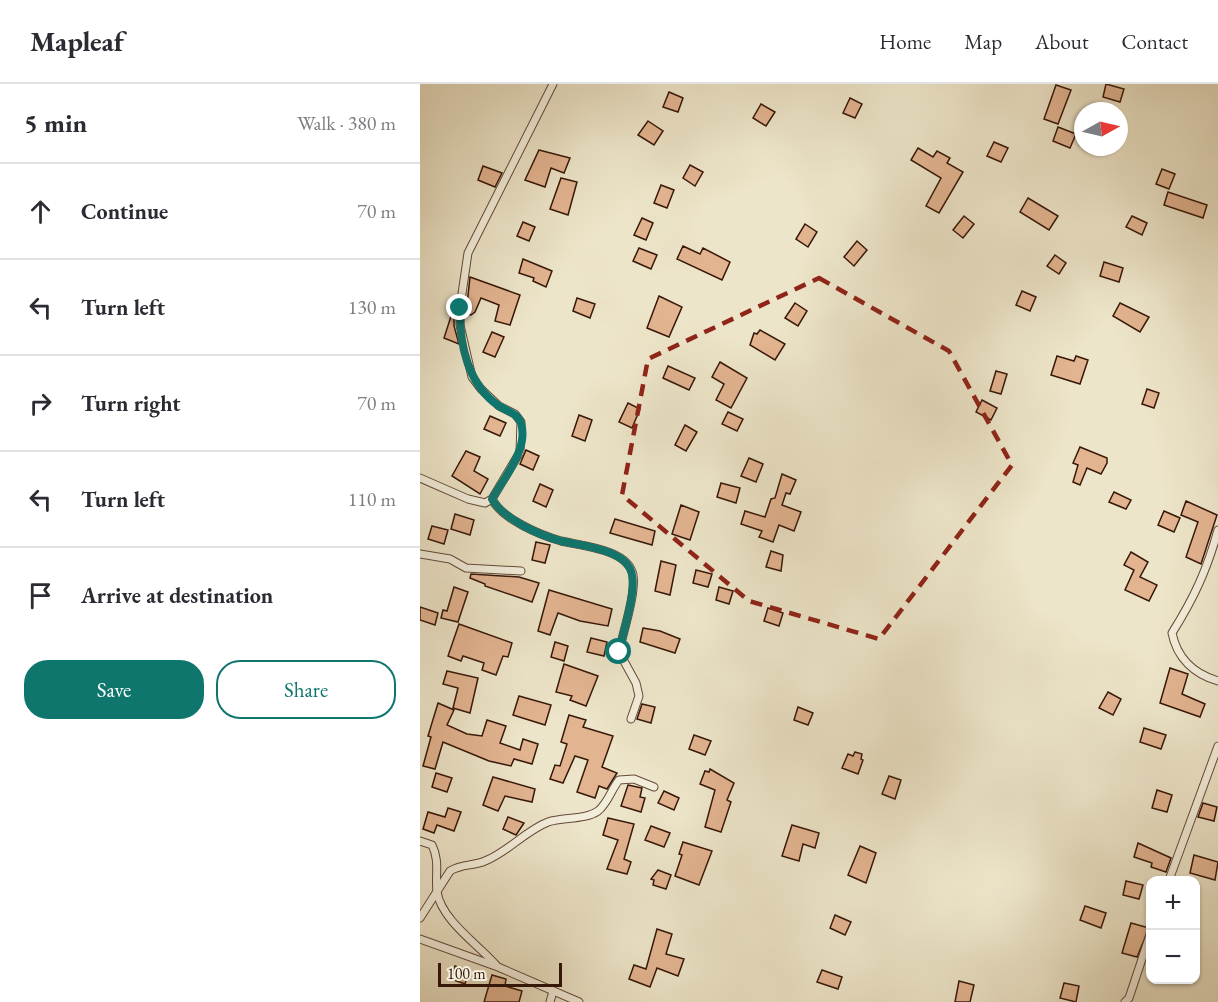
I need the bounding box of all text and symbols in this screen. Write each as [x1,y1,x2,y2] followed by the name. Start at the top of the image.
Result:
[30,23,124,59] text: Mapleaf
[879,28,931,55] text: Home
[964,28,1002,55] text: Map
[1035,28,1088,55] text: About
[1121,28,1188,55] text: Contact
[1074,102,1128,156] north arrow
[24,106,87,140] text: 5 min
[297,110,396,136] text: Walk · 380 m
[24,195,57,228] icon: ahead
[81,197,168,226] text: Continue
[357,198,396,224] text: 70 m
[24,291,57,324] icon: left
[81,293,165,322] text: Turn left
[348,294,396,320] text: 130 m
[446,294,472,320] route end
[24,387,57,420] icon: right
[81,389,180,418] text: Turn right
[357,390,396,416] text: 70 m
[24,483,57,516] icon: left
[81,485,165,514] text: Turn left
[348,486,396,512] text: 110 m
[24,579,57,612] icon: arrive
[81,581,273,610] text: Arrive at destination
[605,638,631,664] route start
[24,660,204,719] button: Save
[216,660,396,719] button: Share
[1146,876,1200,984] map controls
[1146,876,1200,930] button: +
[1146,930,1200,984] button: −
[438,960,562,988] scale bar
[447,963,486,984] text: 100 m

